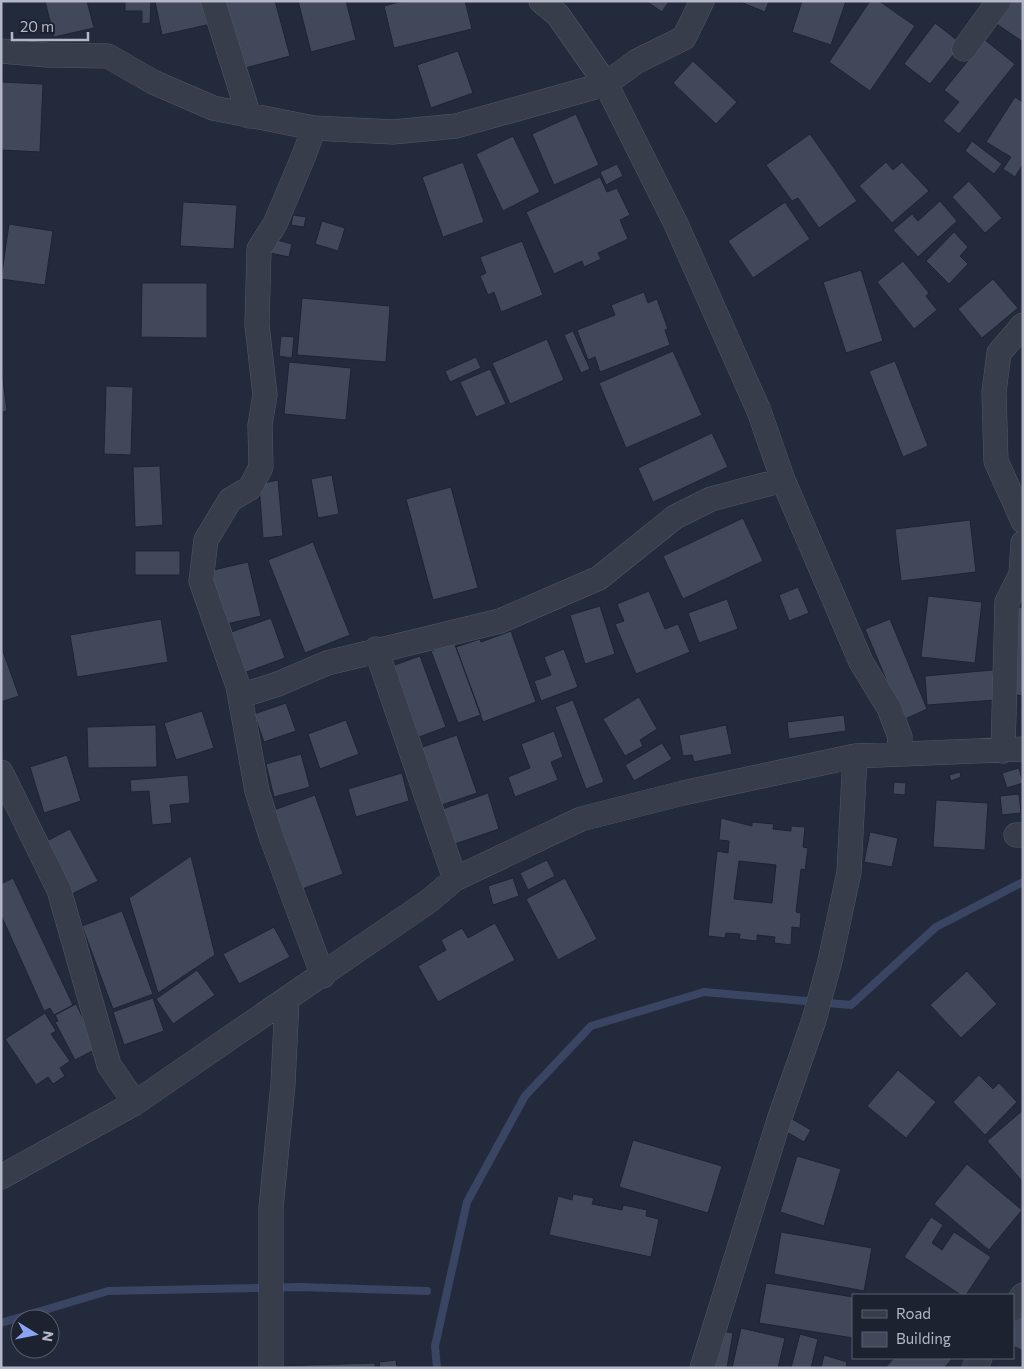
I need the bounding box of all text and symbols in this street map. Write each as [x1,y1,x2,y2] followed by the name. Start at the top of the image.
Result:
[12,10,89,42] scale bar
[20,17,54,35] text: 20 m
[852,1294,1014,1359] legend
[896,1304,931,1322] text: Road
[10,1309,60,1359] north arrow
[896,1329,951,1347] text: Building
[39,1330,58,1343] text: N

